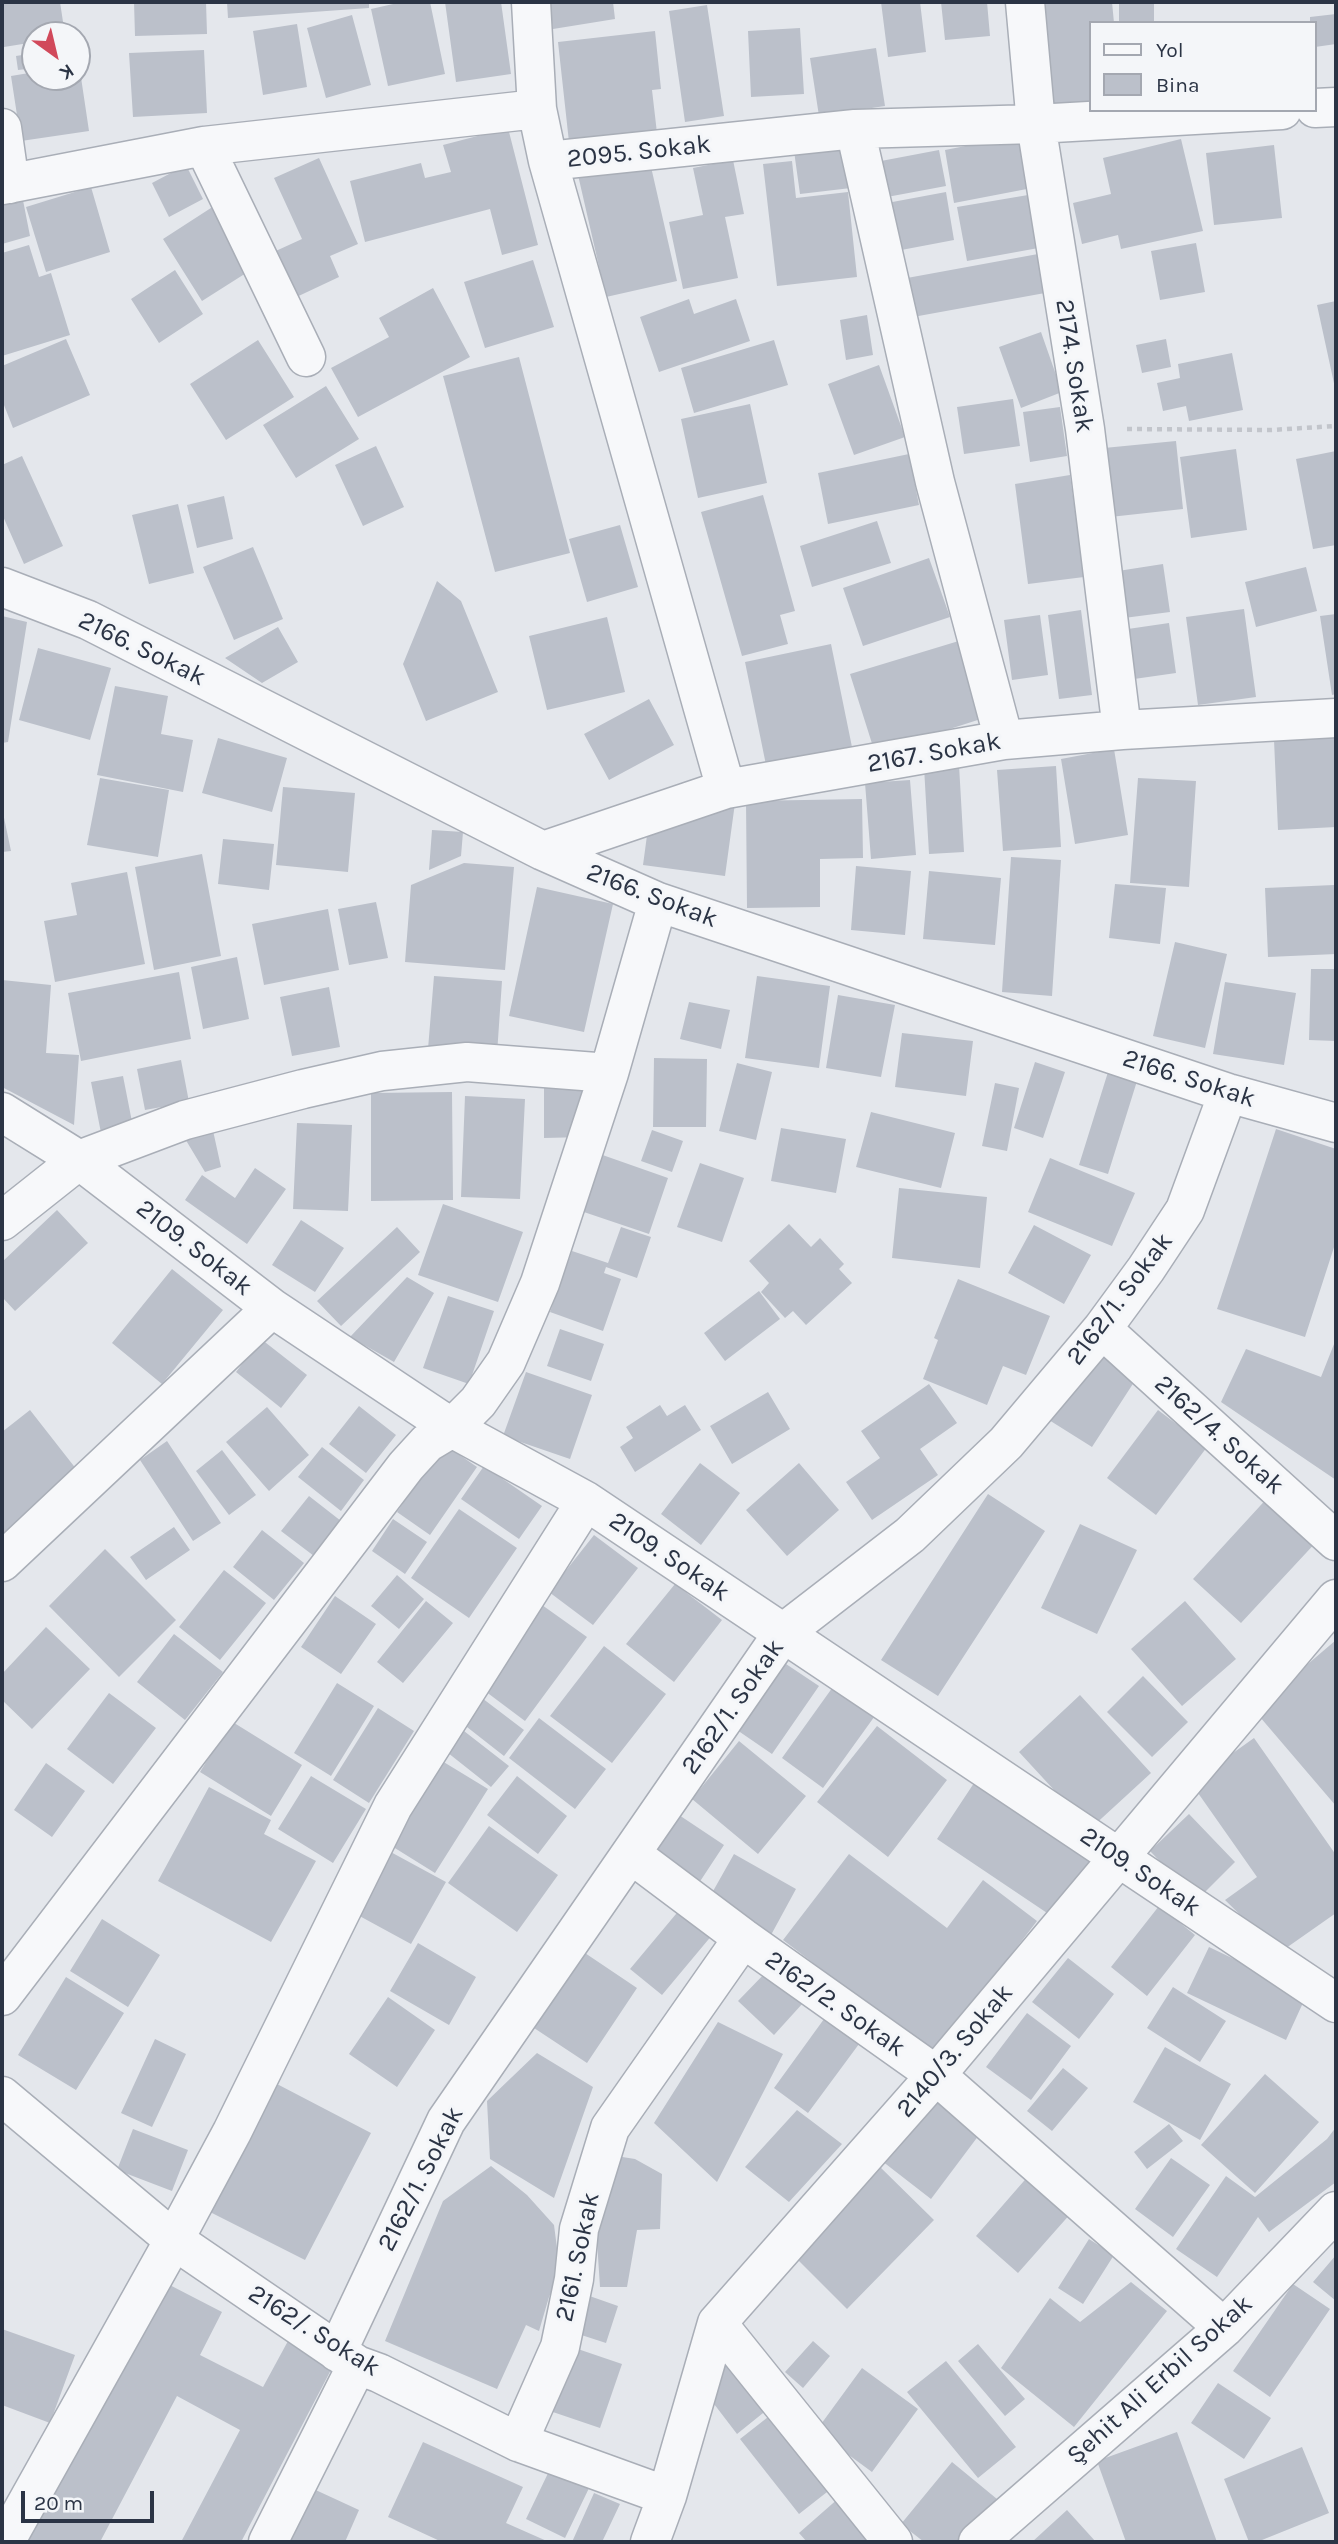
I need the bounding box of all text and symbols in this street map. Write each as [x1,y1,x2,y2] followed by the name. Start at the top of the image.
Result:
[21,21,91,91] north arrow
[1090,21,1317,112] legend
[1156,38,1184,62] text: Yol
[55,59,78,84] text: K
[1156,73,1200,97] text: Bina
[565,129,713,175] street label: 2095. Sokak
[1048,297,1100,435] street label: 2174. Sokak
[73,605,211,693] street label: 2166. Sokak
[865,726,1003,780] street label: 2167. Sokak
[582,857,722,935] street label: 2166. Sokak
[1119,1043,1259,1115] street label: 2166. Sokak
[130,1193,258,1303] street label: 2109. Sokak
[1060,1227,1180,1371] street label: 2162/1. Sokak
[1148,1369,1290,1501] street label: 2162/4. Sokak
[603,1505,735,1609] street label: 2109. Sokak
[675,1633,791,1781] street label: 2162/1. Sokak
[1074,1820,1206,1924] street label: 2109. Sokak
[759,1944,911,2064] street label: 2162/2. Sokak
[890,1978,1020,2124] street label: 2140/3. Sokak
[371,2102,471,2256] street label: 2162/1. Sokak
[549,2189,607,2325] street label: 2161. Sokak
[242,2278,386,2384] street label: 2162/. Sokak
[1061,2289,1259,2471] street label: Şehit Ali Erbil Sokak
[24,2478,158,2522] scale bar
[34,2491,83,2515] text: 20 m

